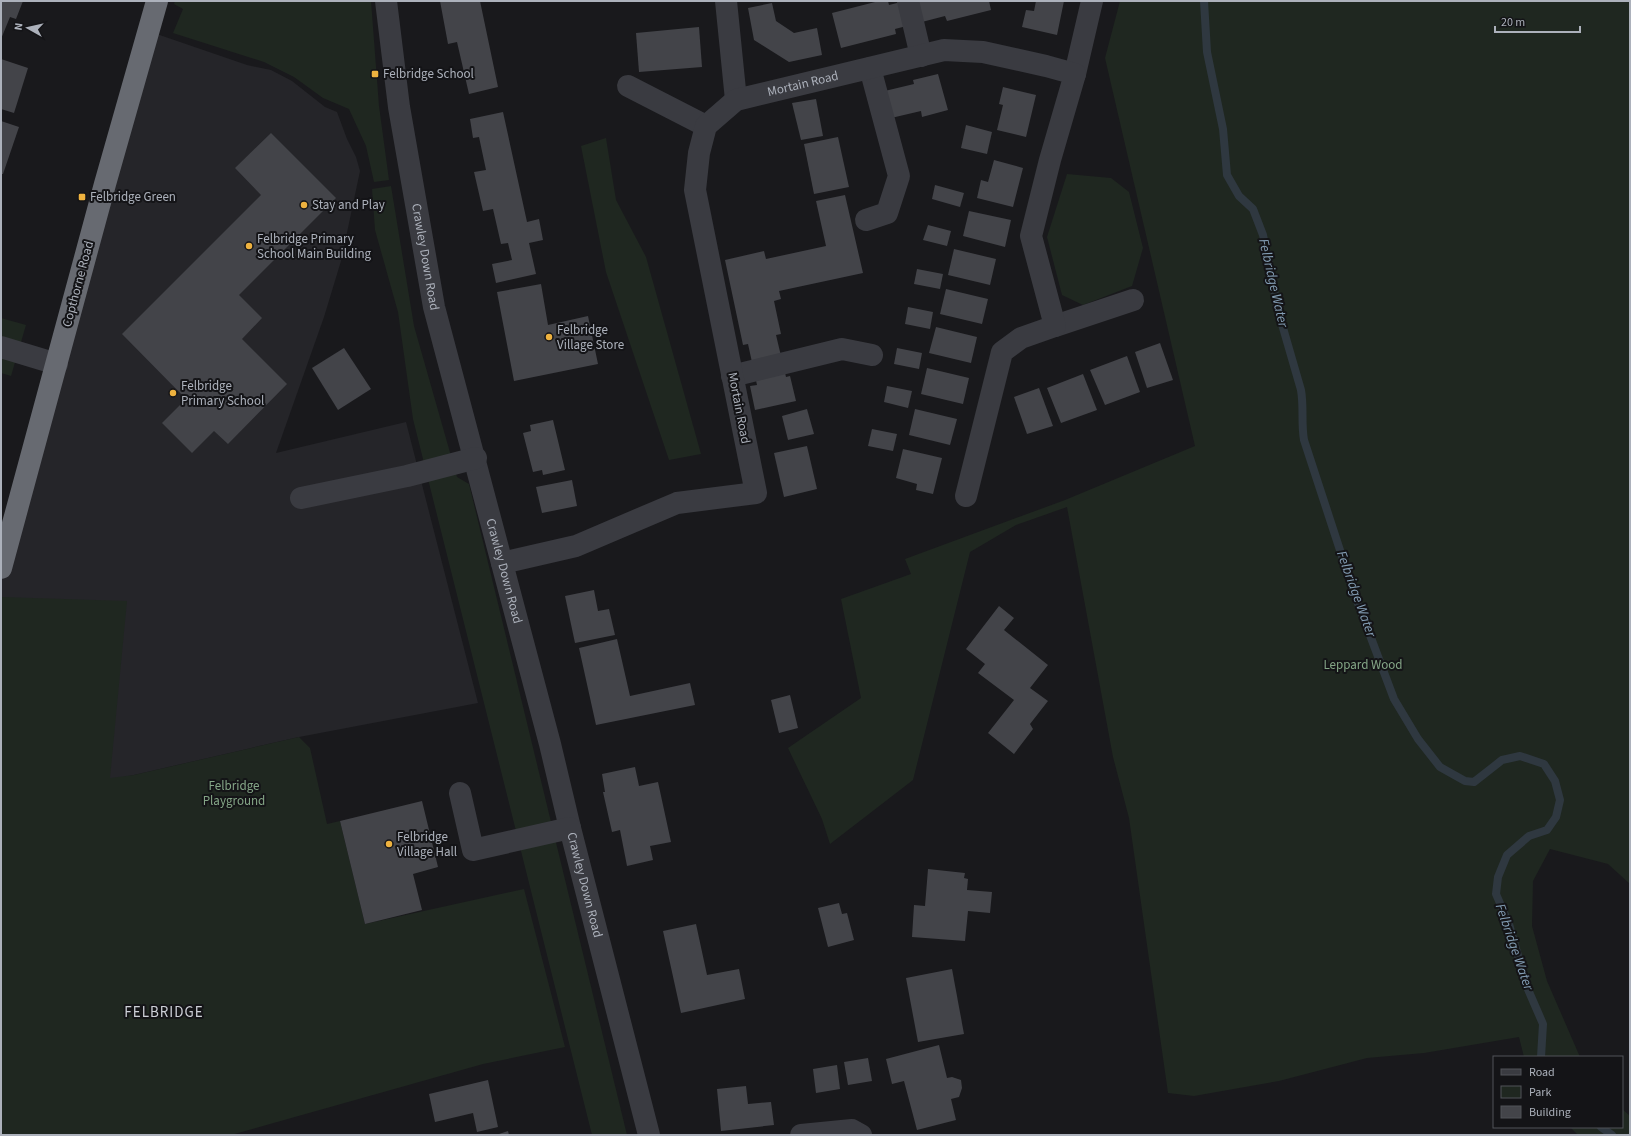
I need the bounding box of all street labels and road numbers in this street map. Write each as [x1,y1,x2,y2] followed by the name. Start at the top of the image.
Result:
[765,67,840,101] street label: Mortain Road
[407,202,443,312] street label: Crawley Down Road
[58,239,98,329] street label: Copthorne Road
[723,371,755,445] street label: Mortain Road
[482,516,527,626] street label: Crawley Down Road
[562,830,607,939] street label: Crawley Down Road

